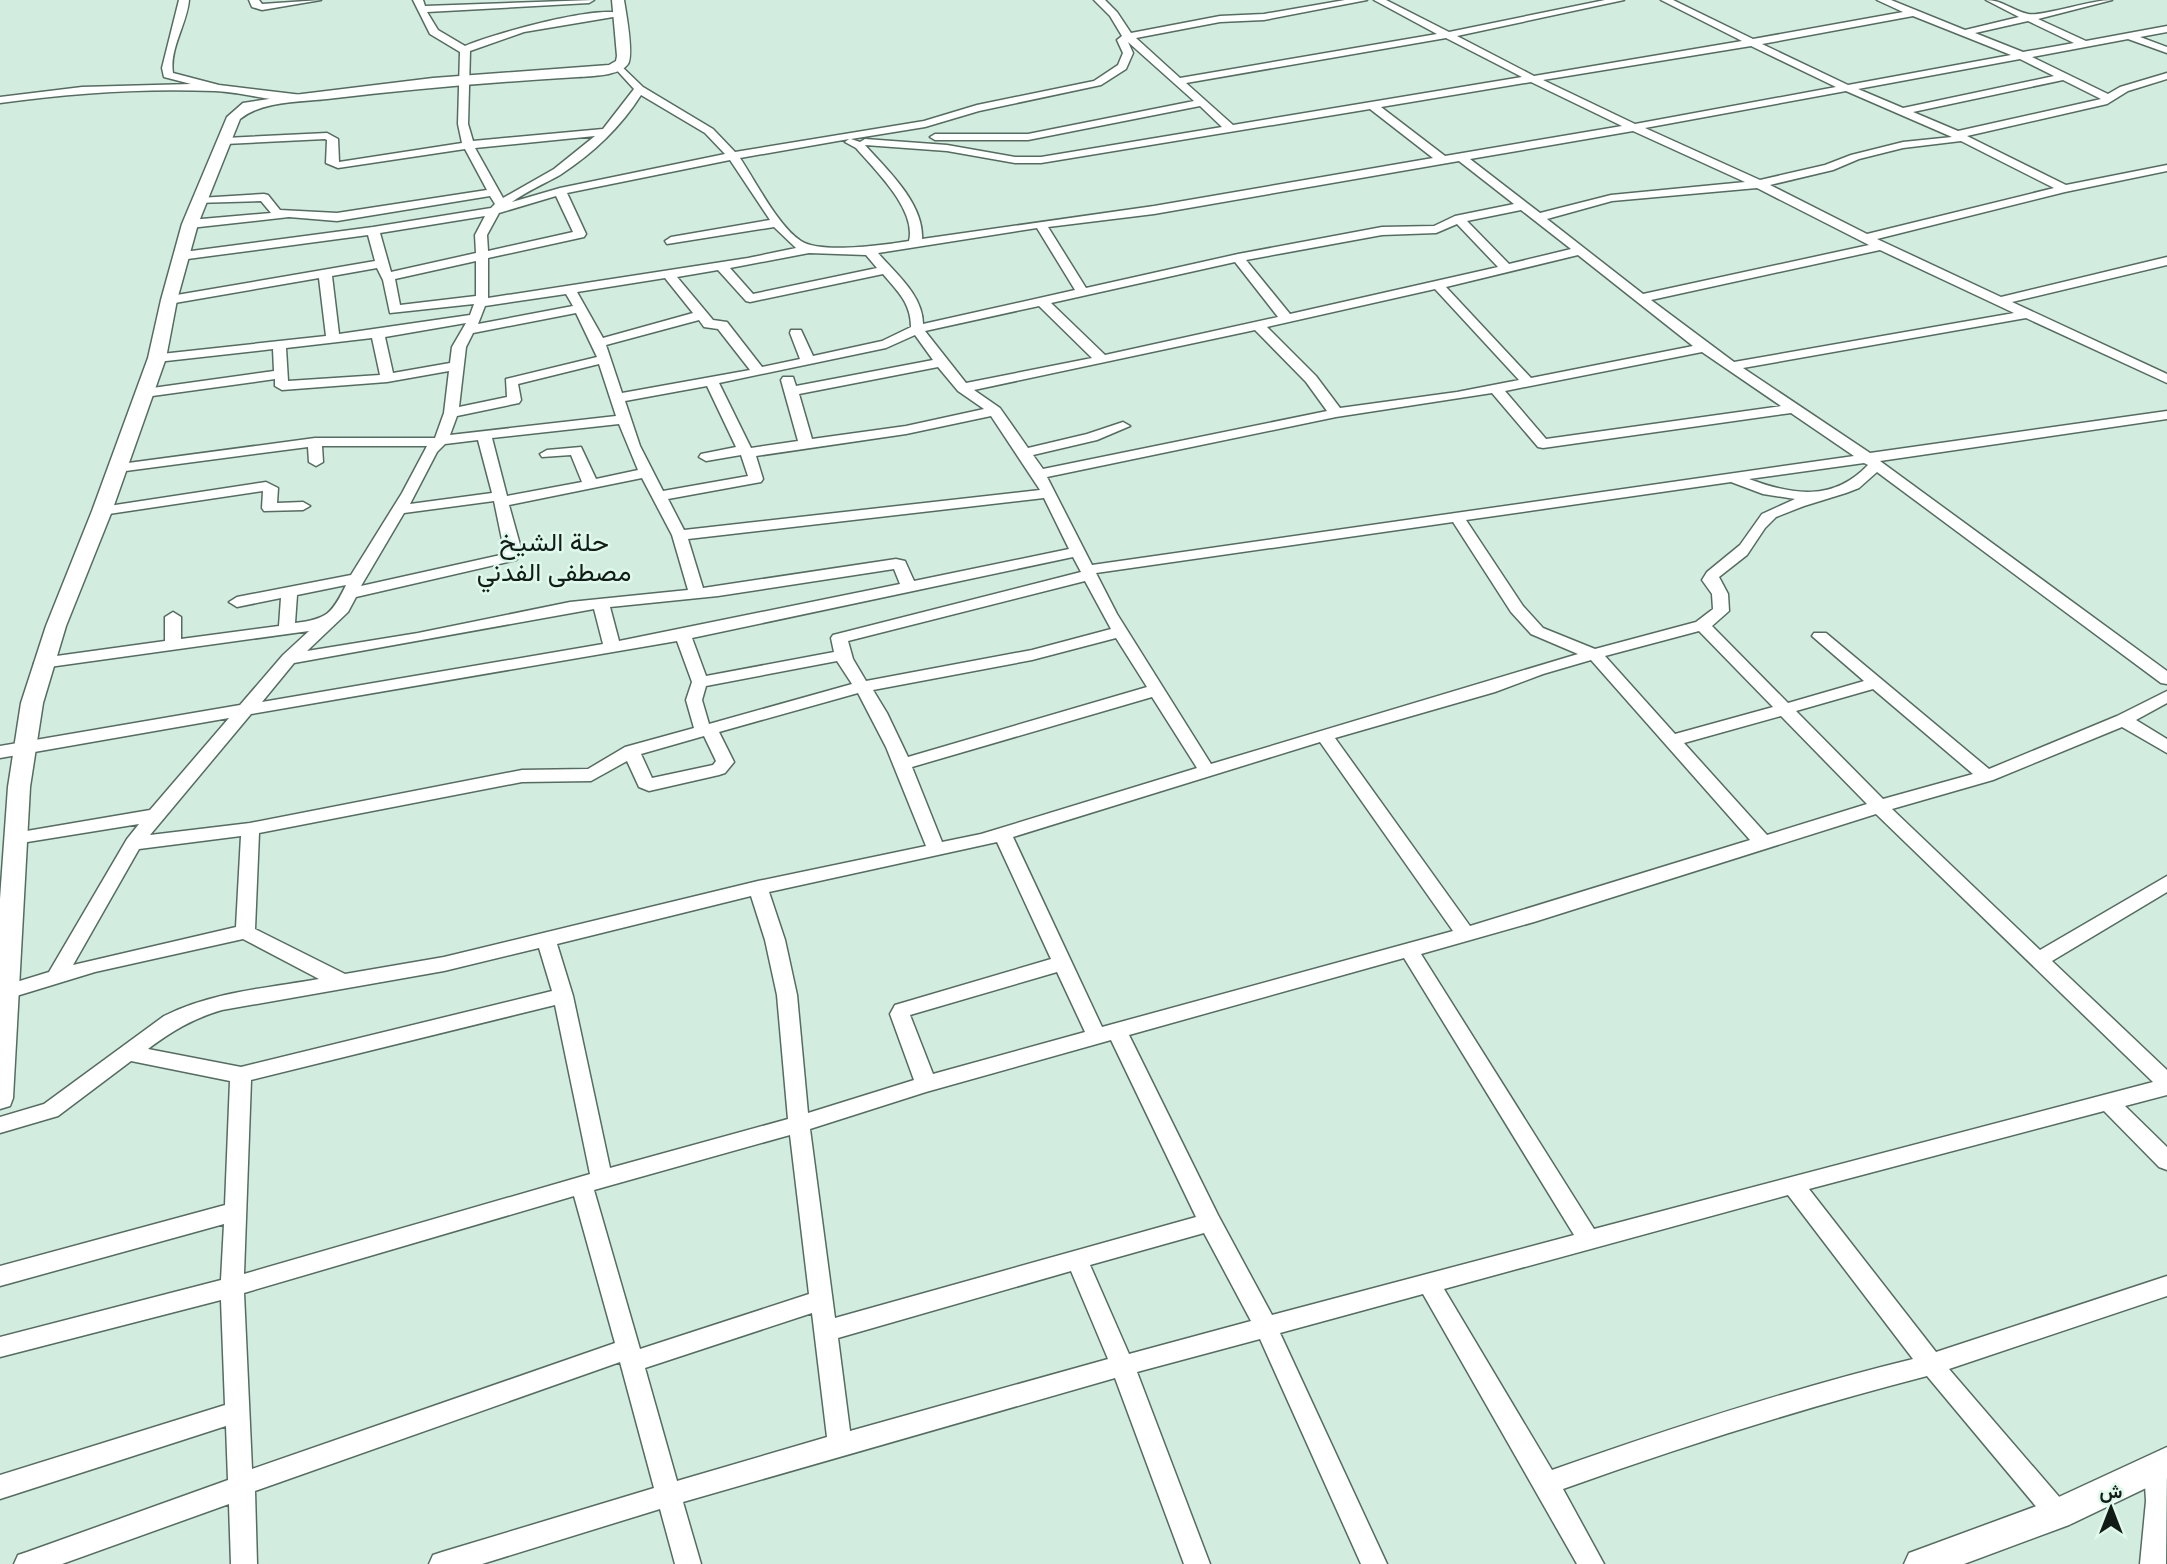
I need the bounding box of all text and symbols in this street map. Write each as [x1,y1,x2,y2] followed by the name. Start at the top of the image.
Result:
[477,527,631,593] district label: حلة الشيخ مصطفى الفدني
[2076,1473,2146,1543] north arrow
[2100,1480,2123,1503] text: ش

